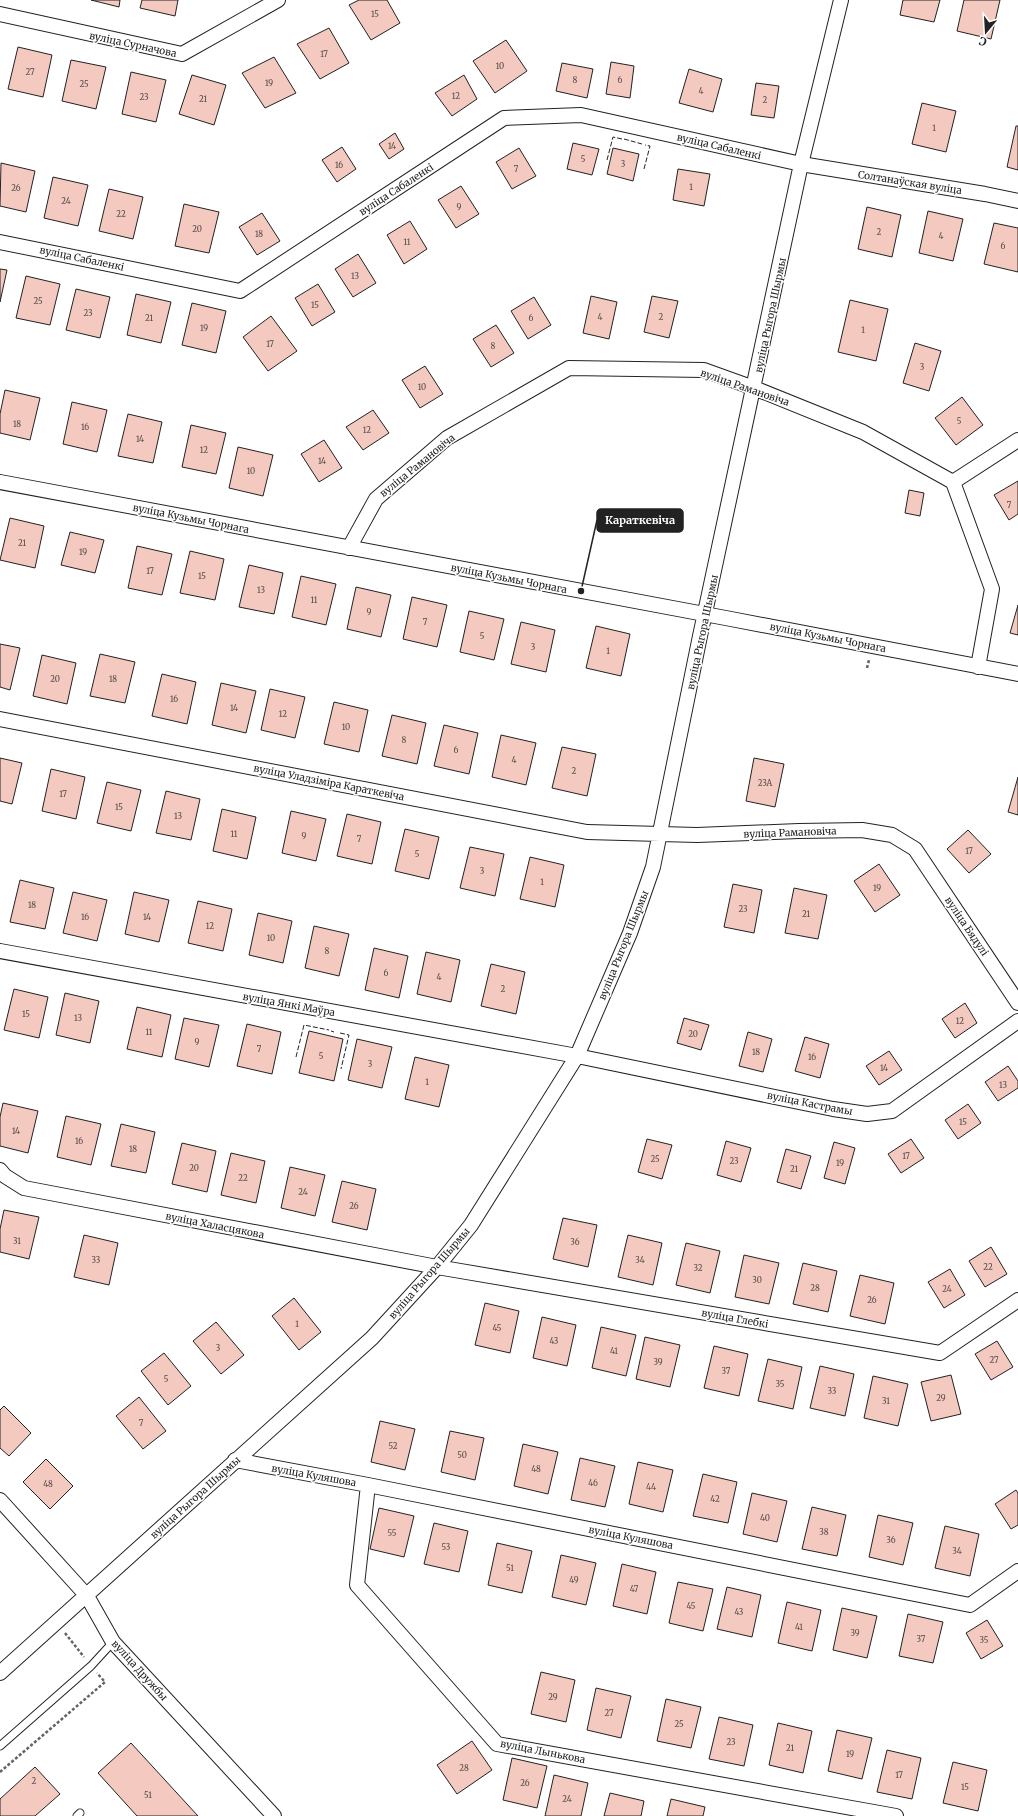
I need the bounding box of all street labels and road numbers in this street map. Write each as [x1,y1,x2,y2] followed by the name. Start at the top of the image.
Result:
[88,29,178,60] street label: вуліца Сурначова
[675,130,762,163] street label: вуліца Сабаленкі
[357,161,436,218] street label: вуліца Сабаленкі
[857,168,963,197] street label: Солтанаўская вуліца
[38,243,125,274] street label: вуліца Сабаленкі
[752,256,789,374] street label: вуліца Рыгора Шырмы
[699,366,792,409] street label: вуліца Рамановіча
[377,431,458,500] street label: вуліца Рамановіча
[132,501,251,536] street label: вуліца Кузьмы Чорнага
[450,561,569,596] street label: вуліца Кузьмы Чорнага
[684,573,721,691] street label: вуліца Рыгора Шырмы
[769,620,888,655] street label: вуліца Кузьмы Чорнага
[252,761,406,804] street label: вуліца Уладзіміра Караткевіча
[743,824,837,841] street label: вуліца Рамановіча
[595,888,652,1002] street label: вуліца Рыгора Шырмы
[942,894,991,958] street label: вуліца Бядулі
[242,990,337,1019] street label: вуліца Янкі Маўра
[766,1089,854,1118] street label: вуліца Кастрамы
[164,1210,266,1242] street label: вуліца Халасцякова
[386,1225,473,1322] street label: вуліца Рыгора Шырмы
[700,1306,769,1331] street label: вуліца Глебкі
[147,1453,244,1541] street label: вуліца Рыгора Шырмы
[271,1462,358,1489] street label: вуліца Куляшова
[588,1523,675,1552] street label: вуліца Куляшова
[109,1637,171,1704] street label: вуліца Дружбы
[499,1737,587,1766] street label: вуліца Лынькова

